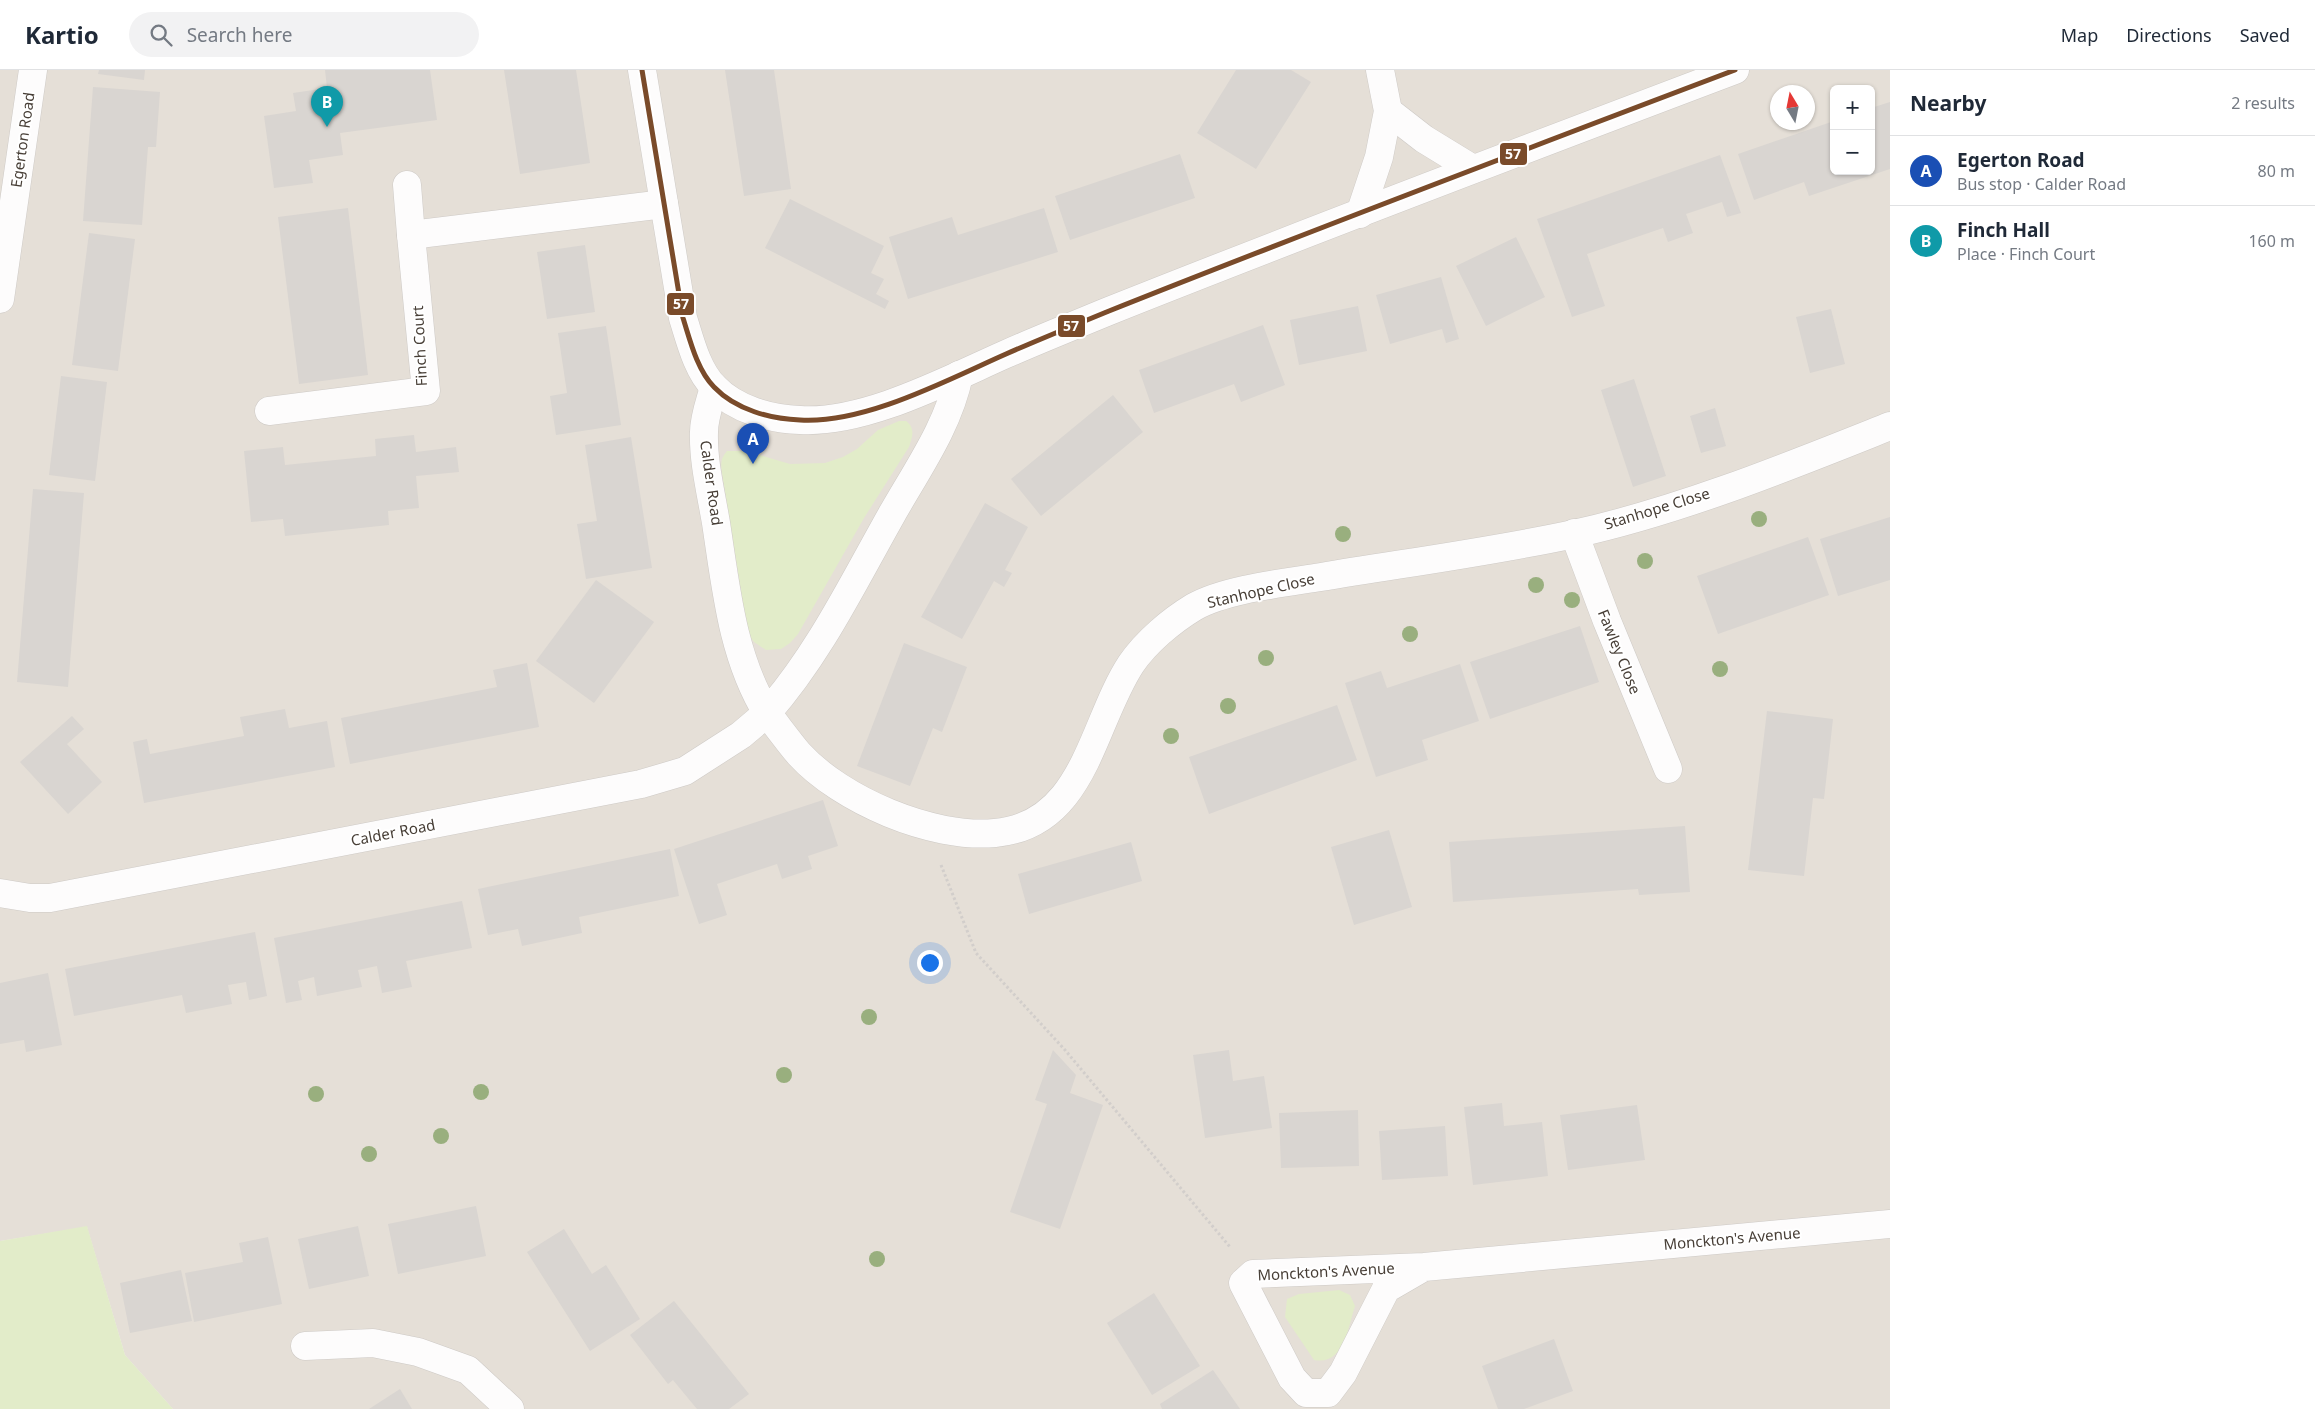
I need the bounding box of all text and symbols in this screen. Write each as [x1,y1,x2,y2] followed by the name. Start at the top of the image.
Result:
[129,12,479,57] search box
[25,18,99,51] text: Kartio
[147,21,175,49] icon: search
[187,22,292,48] text: Search here
[2061,23,2098,47] text: Map
[2126,23,2212,47] text: Directions
[2240,23,2290,47] text: Saved
[1770,85,1815,130] north arrow
[1830,85,1875,175] map controls
[1830,85,1875,130] button: +
[311,86,343,127] pin: B
[1910,89,1986,117] text: Nearby
[5,91,39,189] street label: Egerton Road
[2231,92,2295,114] text: 2 results
[1830,130,1875,175] button: −
[1499,142,1528,166] line badge: 57
[1505,144,1521,163] text: 57
[1957,147,2085,173] text: Egerton Road
[1920,160,1932,182] text: A
[2258,160,2295,182] text: 80 m
[1957,173,2126,195] text: Bus stop · Calder Road
[1957,217,2050,243] text: Finch Hall
[1921,230,1931,252] text: B
[2248,230,2295,252] text: 160 m
[1957,243,2095,265] text: Place · Finch Court
[666,292,695,316] line badge: 57
[673,294,689,313] text: 57
[407,305,431,387] street label: Finch Court
[1057,314,1086,338] line badge: 57
[1063,316,1079,335] text: 57
[737,423,769,464] pin: A
[696,439,728,527] street label: Calder Road
[1602,482,1712,534] street label: Stanhope Close
[1205,568,1316,612] street label: Stanhope Close
[1594,606,1646,697] street label: Fawley Close
[349,814,437,850] street label: Calder Road
[917,950,943,976] your location
[1663,1222,1801,1254] street label: Monckton's Avenue
[1257,1257,1395,1285] street label: Monckton's Avenue

